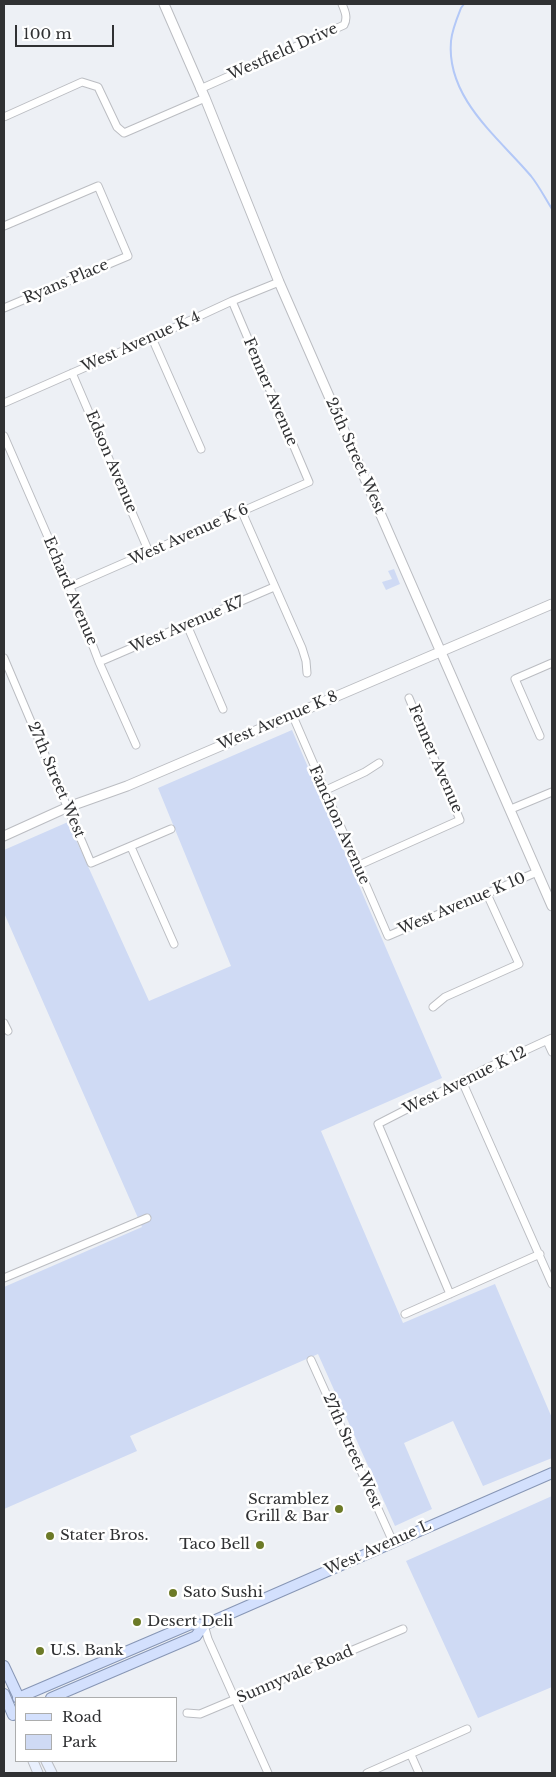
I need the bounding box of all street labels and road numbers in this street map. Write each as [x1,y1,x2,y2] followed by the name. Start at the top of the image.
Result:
[225,20,341,84] street label: Westfield Drive
[21,256,111,308] street label: Ryans Place
[79,308,203,376] street label: West Avenue K 4
[239,335,301,449] street label: Fenner Avenue
[321,395,389,517] street label: 25th Street West
[81,408,141,516] street label: Edson Avenue
[126,501,252,569] street label: West Avenue K 6
[39,534,101,648] street label: Echard Avenue
[127,593,247,657] street label: West Avenue K7
[215,688,341,754] street label: West Avenue K 8
[404,702,466,816] street label: Fenner Avenue
[23,719,89,841] street label: 27th Street West
[305,763,373,887] street label: Fanchon Avenue
[396,869,528,939] street label: West Avenue K 10
[400,1043,530,1119] street label: West Avenue K 12
[319,1391,385,1511] street label: 27th Street West
[322,1517,434,1579] street label: West Avenue L
[234,1642,356,1708] street label: Sunnyvale Road

